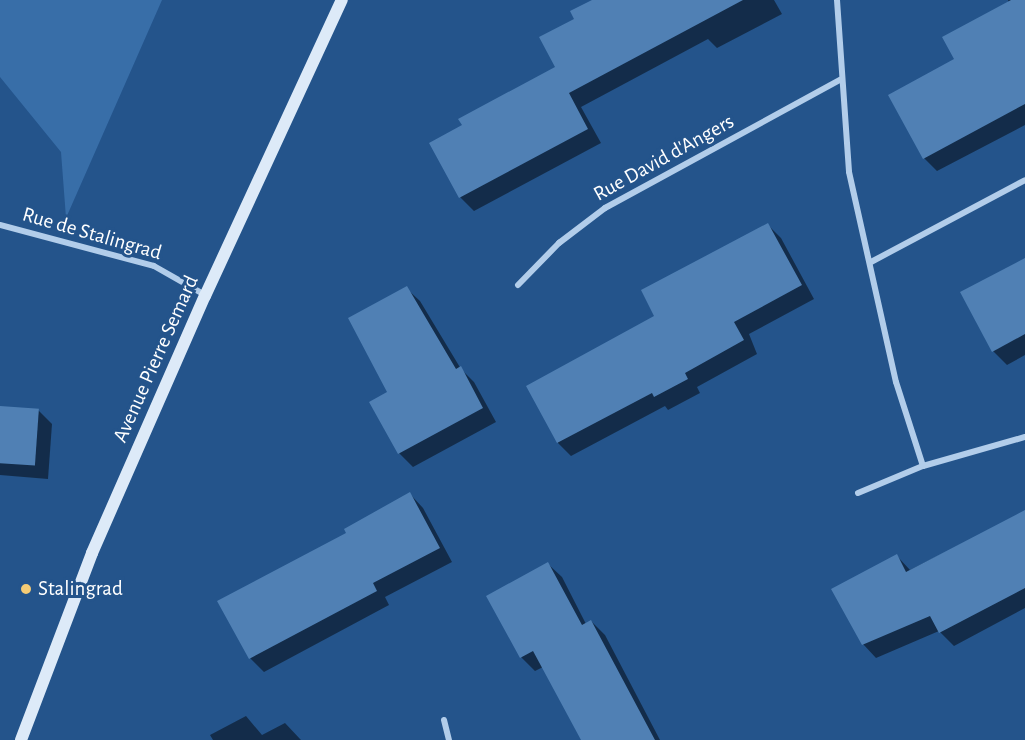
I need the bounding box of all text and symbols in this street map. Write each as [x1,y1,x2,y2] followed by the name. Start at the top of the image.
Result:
[589,109,739,207] street label: Rue David d'Angers
[19,202,165,266] street label: Rue de Stalingrad
[108,272,204,446] street label: Avenue Pierre Semard
[38,576,123,602] place label: Stalingrad
[19,582,33,596] marker: Stalingrad

